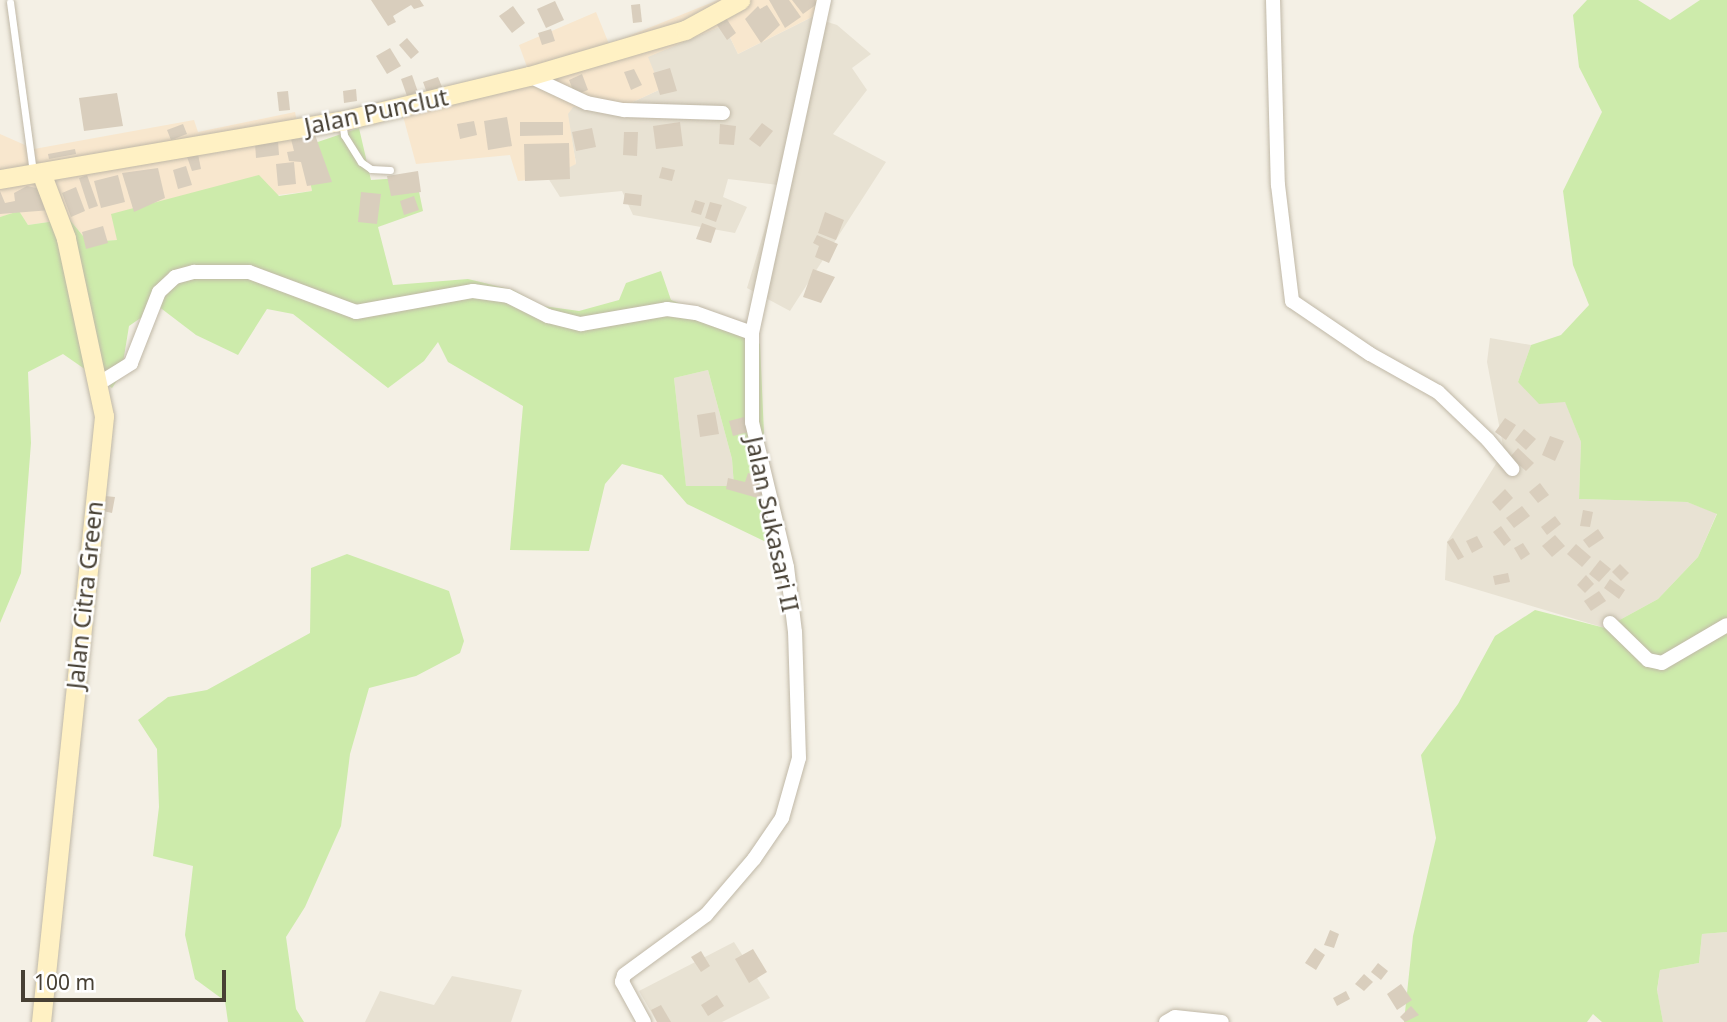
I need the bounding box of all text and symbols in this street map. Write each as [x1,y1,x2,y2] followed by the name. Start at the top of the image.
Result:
[302,82,450,140] street label: Jalan Punclut
[740,434,806,614] street label: Jalan Sukasari II
[60,500,108,690] street label: Jalan Citra Green
[24,956,229,1000] scale bar
[34,968,95,996] text: 100 m

